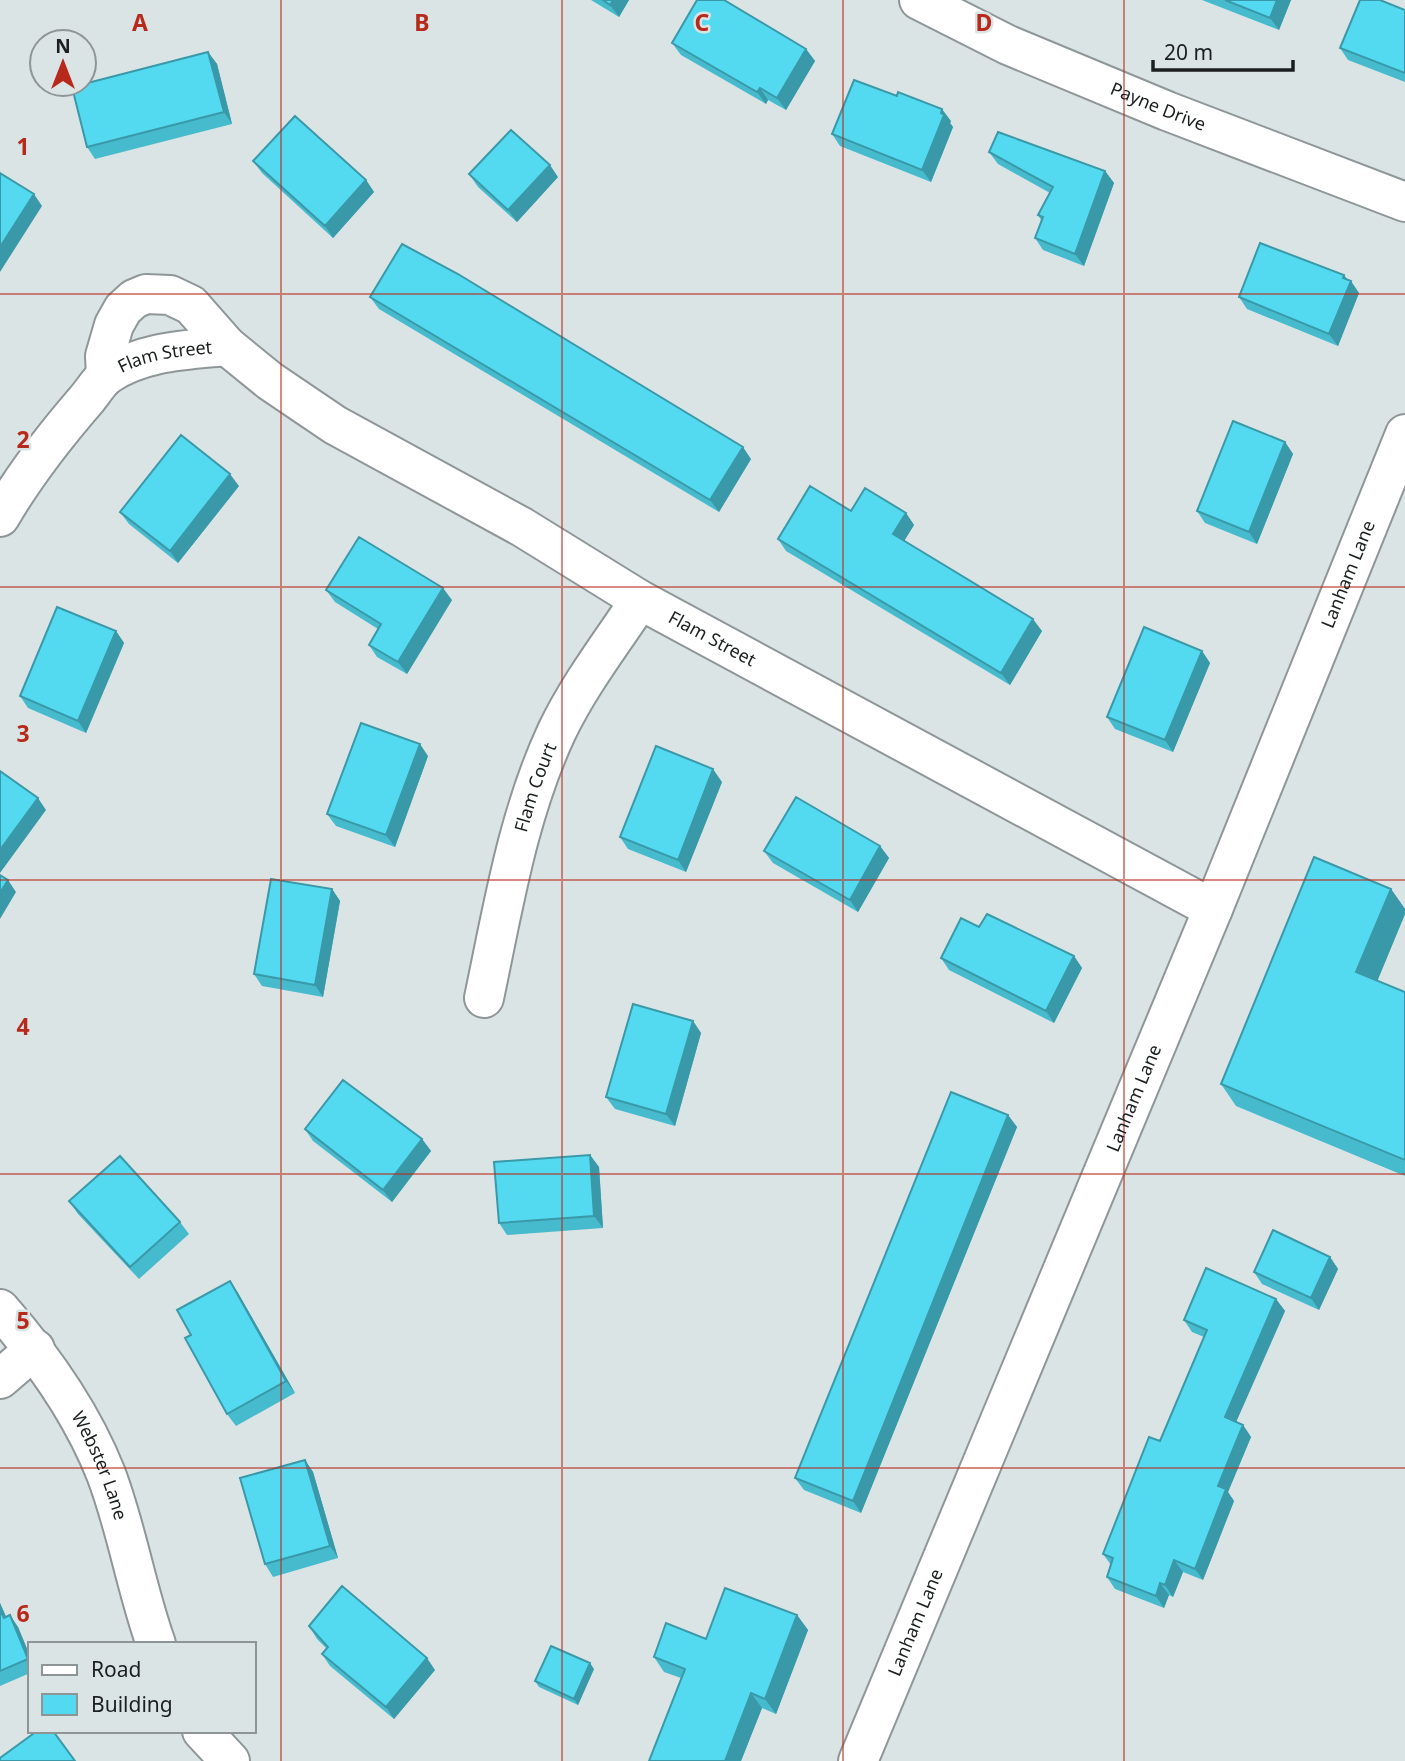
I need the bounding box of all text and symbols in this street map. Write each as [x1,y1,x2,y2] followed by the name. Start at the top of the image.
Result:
[132,6,148,38] text: A
[414,6,430,38] text: B
[695,6,710,38] text: C
[976,6,992,38] text: D
[28,28,98,98] north arrow
[1153,28,1293,72] scale bar
[55,33,71,59] text: N
[1164,38,1213,66] text: 20 m
[1107,76,1209,136] street label: Payne Drive
[16,130,30,162] text: 1
[113,334,214,378] street label: Flam Street
[16,423,30,455] text: 2
[1315,516,1380,631] street label: Lanham Lane
[665,605,761,672] street label: Flam Street
[16,717,30,749] text: 3
[508,738,562,835] street label: Flam Court
[16,1010,30,1042] text: 4
[1100,1040,1166,1155] street label: Lanham Lane
[16,1304,30,1336] text: 5
[67,1407,133,1523] street label: Webster Lane
[882,1565,948,1680] street label: Lanham Lane
[16,1597,30,1629] text: 6
[28,1642,256,1733] legend
[91,1655,141,1683] text: Road
[91,1690,173,1718] text: Building

